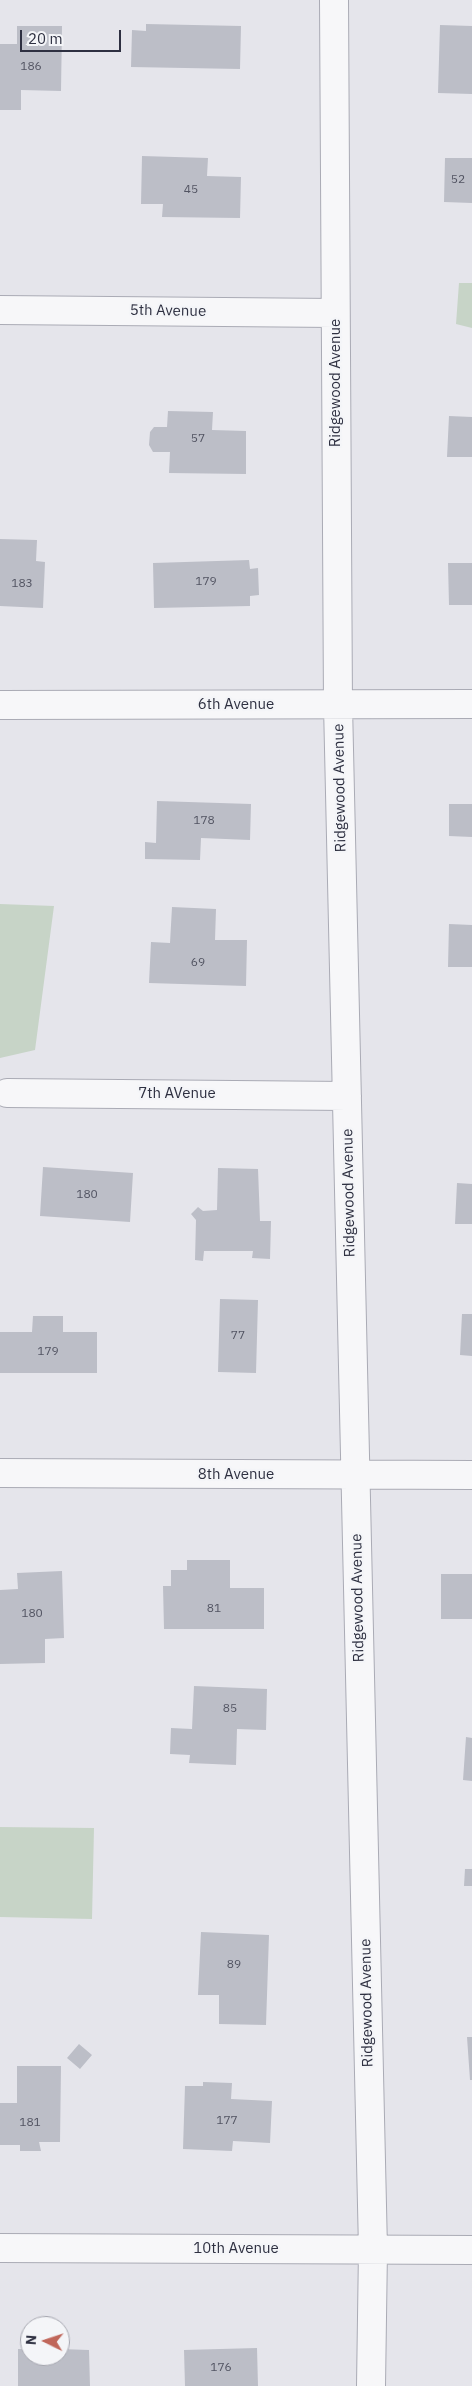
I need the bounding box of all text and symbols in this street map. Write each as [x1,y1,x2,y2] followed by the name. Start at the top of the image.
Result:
[22,20,124,52] scale bar
[28,29,63,48] text: 20 m
[20,60,42,74] house number: 186
[451,173,465,187] house number: 52
[184,183,198,197] house number: 45
[130,301,206,321] street label: 5th Avenue
[327,319,345,447] street label: Ridgewood Avenue
[191,432,205,446] house number: 57
[195,575,217,589] house number: 179
[11,577,33,591] house number: 183
[198,696,274,714] street label: 6th Avenue
[330,724,350,852] street label: Ridgewood Avenue
[193,814,215,828] house number: 178
[191,956,205,970] house number: 69
[138,1085,216,1103] street label: 7th AVenue
[339,1129,359,1257] street label: Ridgewood Avenue
[76,1188,98,1202] house number: 180
[231,1329,245,1343] house number: 77
[37,1345,59,1359] house number: 179
[198,1466,274,1484] street label: 8th Avenue
[348,1534,368,1662] street label: Ridgewood Avenue
[207,1602,221,1616] house number: 81
[21,1607,43,1621] house number: 180
[223,1702,237,1716] house number: 85
[357,1939,377,2067] street label: Ridgewood Avenue
[227,1958,241,1972] house number: 89
[216,2114,238,2128] house number: 177
[19,2116,41,2130] house number: 181
[193,2240,279,2258] street label: 10th Avenue
[20,2316,70,2366] north arrow
[22,2334,40,2346] text: N
[210,2361,232,2375] house number: 176

